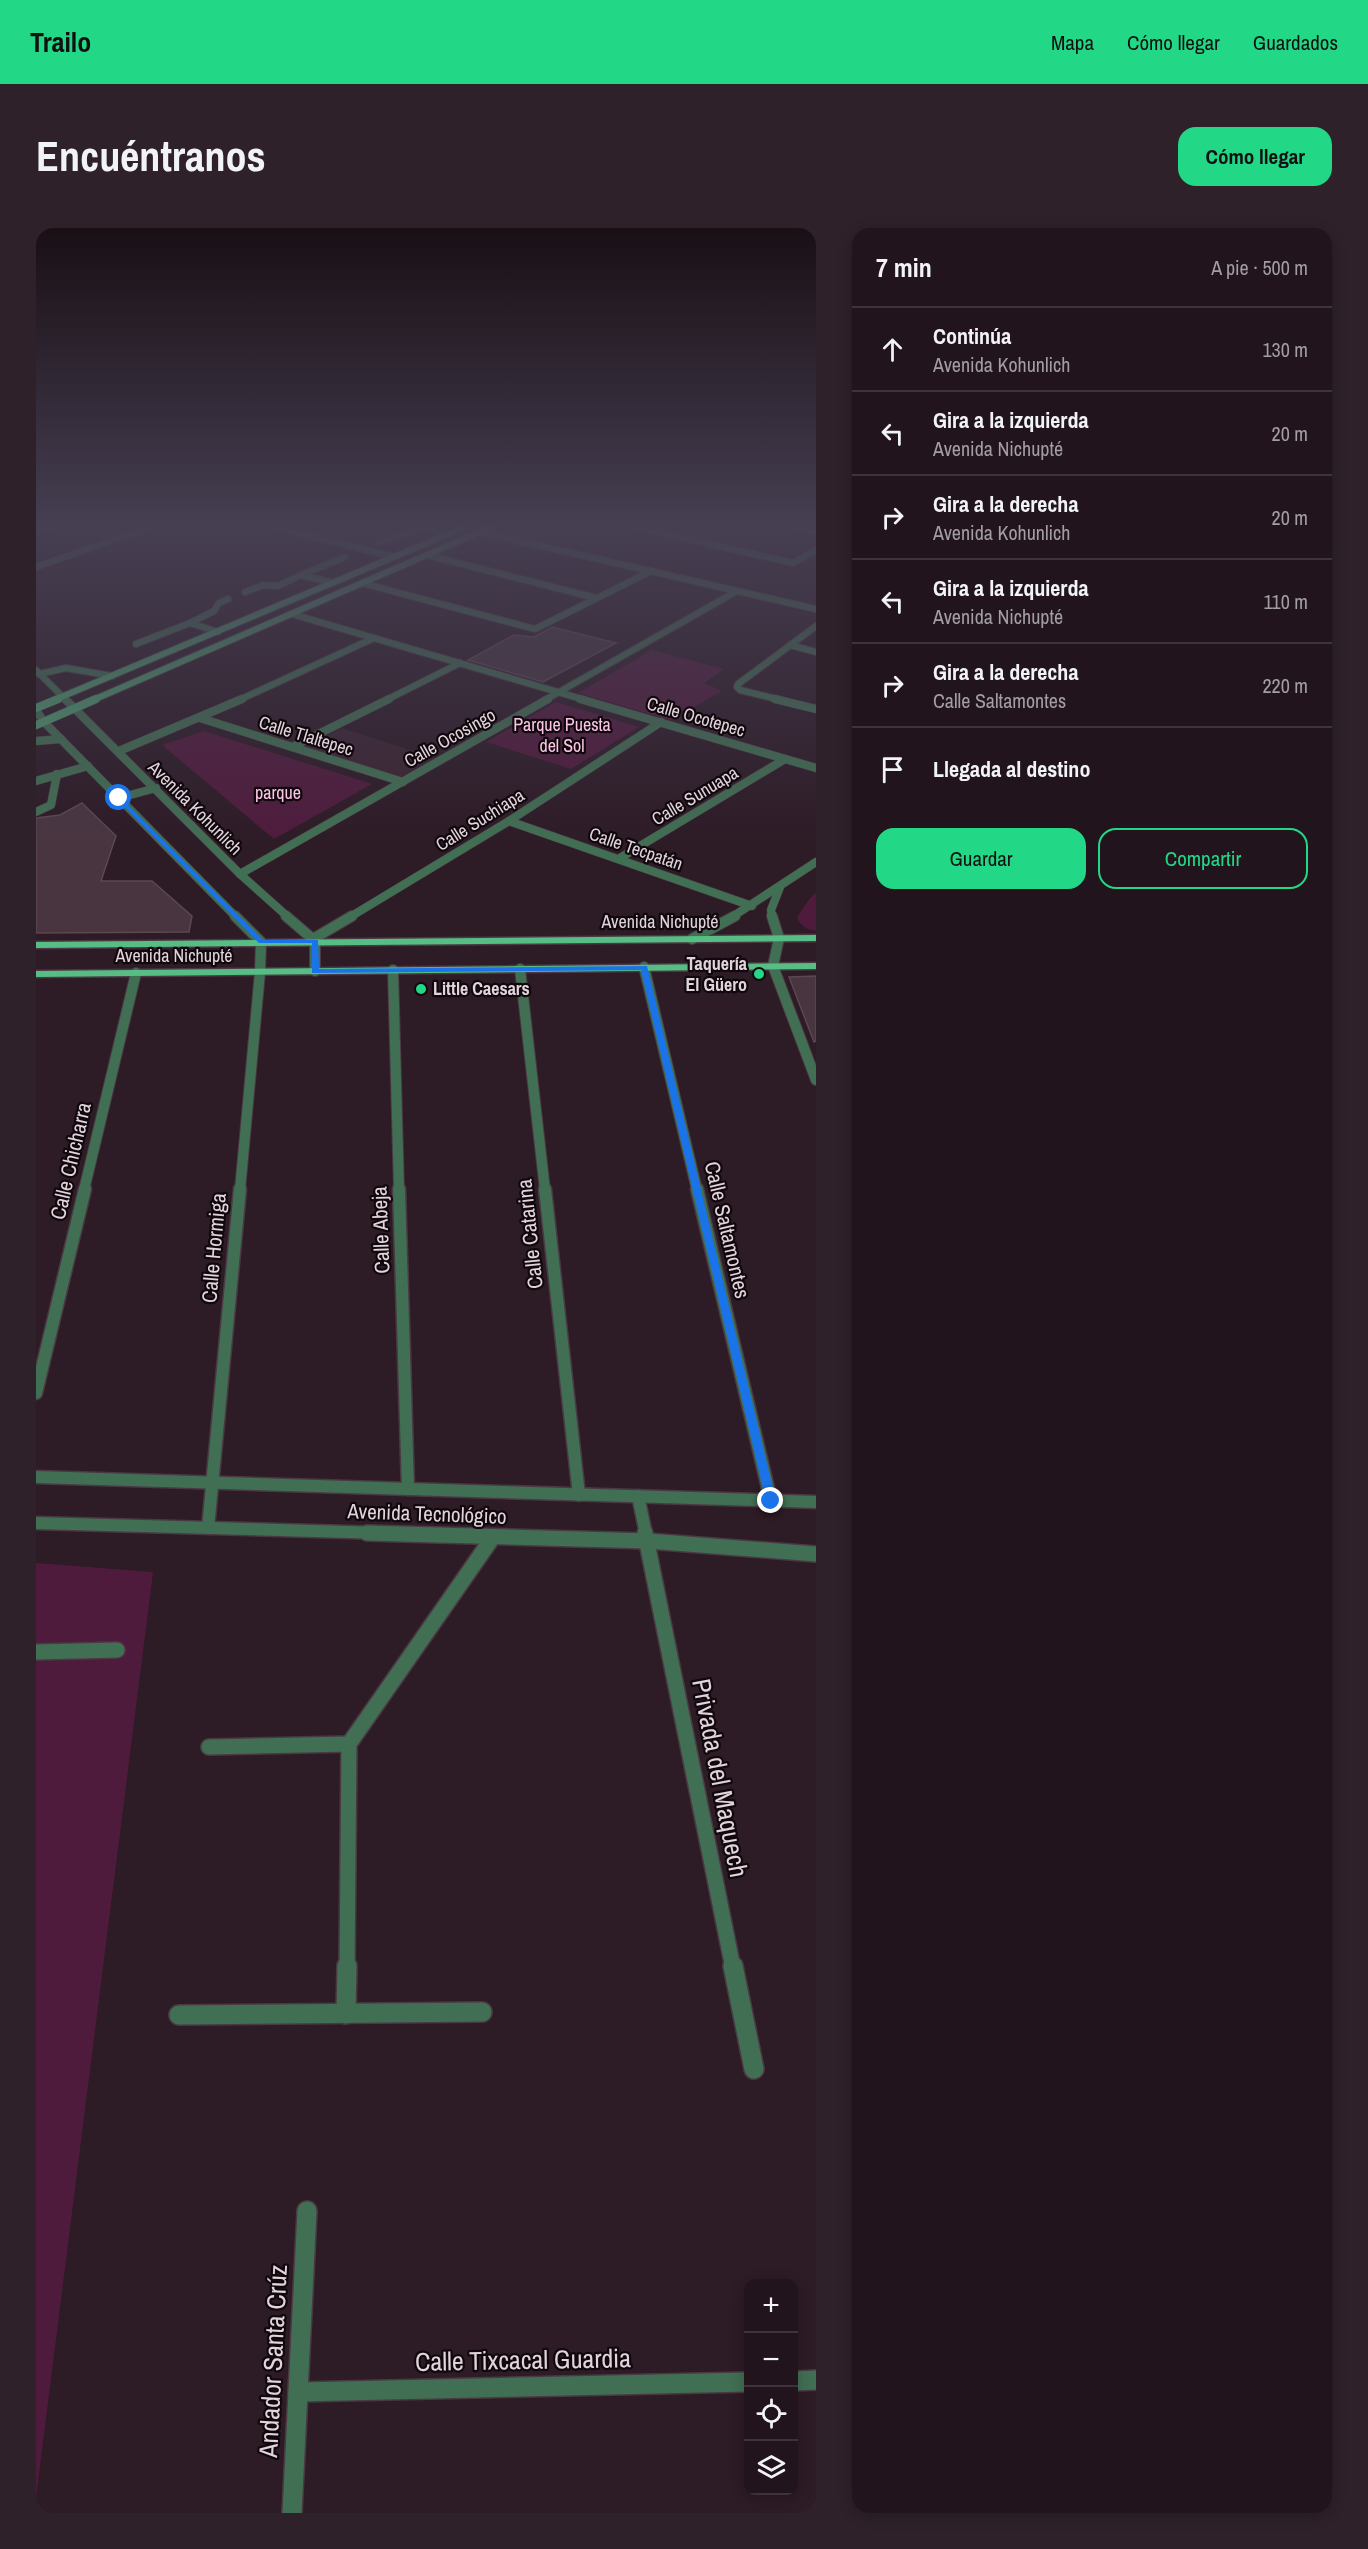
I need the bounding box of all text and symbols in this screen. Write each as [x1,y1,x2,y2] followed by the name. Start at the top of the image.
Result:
[30,23,91,61] text: Trailo
[1051,28,1094,57] text: Mapa
[1127,28,1220,57] text: Cómo llegar
[1253,28,1338,57] text: Guardados
[1178,127,1332,186] button: Cómo llegar
[36,128,266,184] text: Encuéntranos
[876,250,932,285] text: 7 min
[1211,254,1308,281] text: A pie · 500 m
[933,321,1011,351] text: Continúa
[876,333,909,366] icon: ahead
[1262,336,1308,363] text: 130 m
[933,351,1070,378] text: Avenida Kohunlich
[933,405,1088,435] text: Gira a la izquierda
[876,417,909,450] icon: left
[1272,420,1308,447] text: 20 m
[933,435,1063,462] text: Avenida Nichupté
[933,489,1078,519] text: Gira a la derecha
[876,501,909,534] icon: right
[1272,504,1308,531] text: 20 m
[933,519,1070,546] text: Avenida Kohunlich
[933,573,1088,603] text: Gira a la izquierda
[876,585,909,618] icon: left
[1264,588,1308,615] text: 110 m
[933,603,1063,630] text: Avenida Nichupté
[933,657,1078,687] text: Gira a la derecha
[876,669,909,702] icon: right
[1262,672,1308,699] text: 220 m
[933,687,1066,714] text: Calle Saltamontes
[644,691,748,742] street label: Calle Ocotepec
[400,702,500,773] street label: Calle Ocosingo
[256,709,356,762] street label: Calle Tlaltepec
[513,712,611,758] park label: Parque Puesta del Sol
[876,753,909,786] icon: arrive
[142,754,248,860] street label: Avenida Kohunlich
[933,754,1090,784] text: Llegada al destino
[647,760,743,831] street label: Calle Sunuapa
[255,780,301,805] park label: parque
[431,782,529,857] street label: Calle Suchiapa
[105,784,131,810] route start
[586,821,686,876] street label: Calle Tecpatán
[876,828,1086,889] button: Guardar
[1098,828,1308,889] button: Compartir
[600,909,719,934] street label: Avenida Nichupté
[114,943,233,968] street label: Avenida Nichupté
[685,951,748,997] place label: Taquería El Güero
[752,967,766,981] marker: Taquería El Güero
[433,976,530,1001] place label: Little Caesars
[414,982,428,996] marker: Little Caesars
[43,1099,98,1222] street label: Calle Chicharra
[698,1159,757,1301] street label: Calle Saltamontes
[509,1177,550,1290] street label: Calle Catarina
[364,1186,397,1274] street label: Calle Abeja
[194,1191,233,1304] street label: Calle Hormiga
[757,1487,783,1513] route end
[346,1496,507,1531] street label: Avenida Tecnológico
[684,1676,757,1880] street label: Privada del Maquech
[250,2264,295,2459] street label: Andador Santa Crúz
[744,2279,798,2495] map controls
[744,2279,798,2333] button: +
[744,2333,798,2387] button: −
[415,2340,631,2379] street label: Calle Tixcacal Guardia
[744,2387,798,2441] button: locate
[744,2441,798,2495] button: layers

